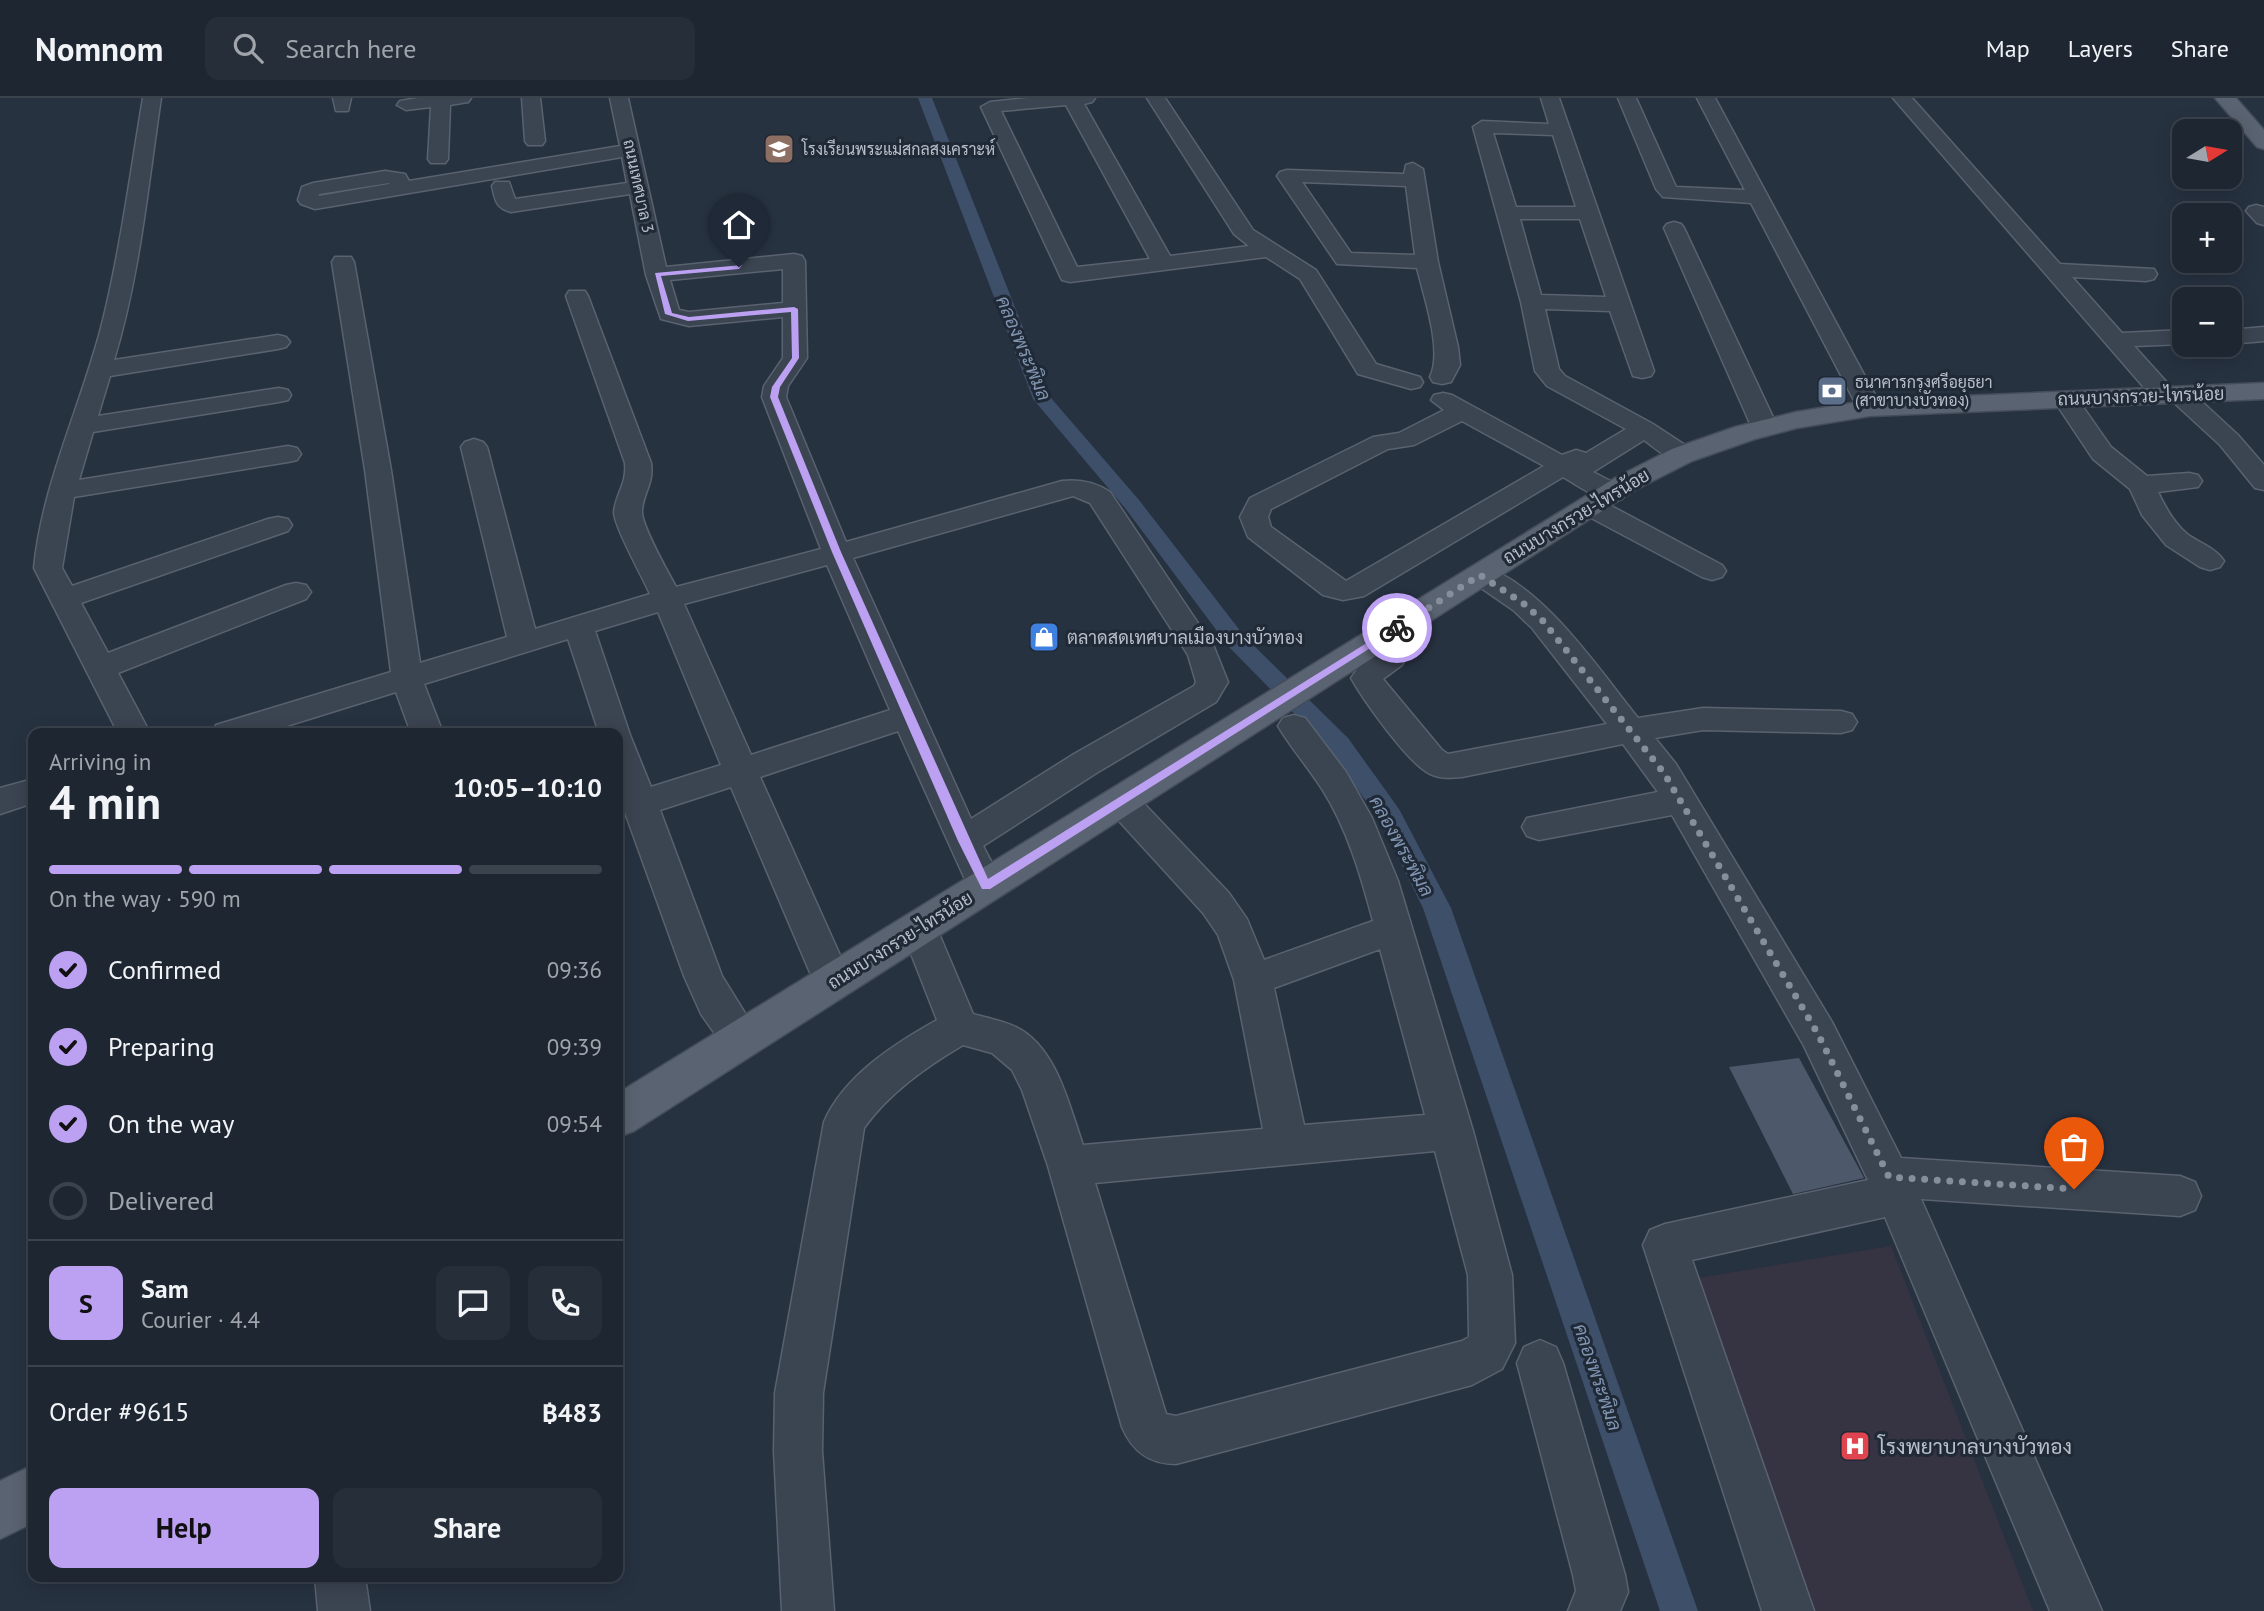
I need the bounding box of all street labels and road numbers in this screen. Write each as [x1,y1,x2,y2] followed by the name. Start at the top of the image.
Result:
[619,137,659,235] street label: ถนนเทศบาล 3
[2057,381,2225,410] street label: ถนนบางกรวย-ไทรน้อย
[1498,462,1653,569] street label: ถนนบางกรวย-ไทรน้อย
[823,885,977,994] street label: ถนนบางกรวย-ไทรน้อย

